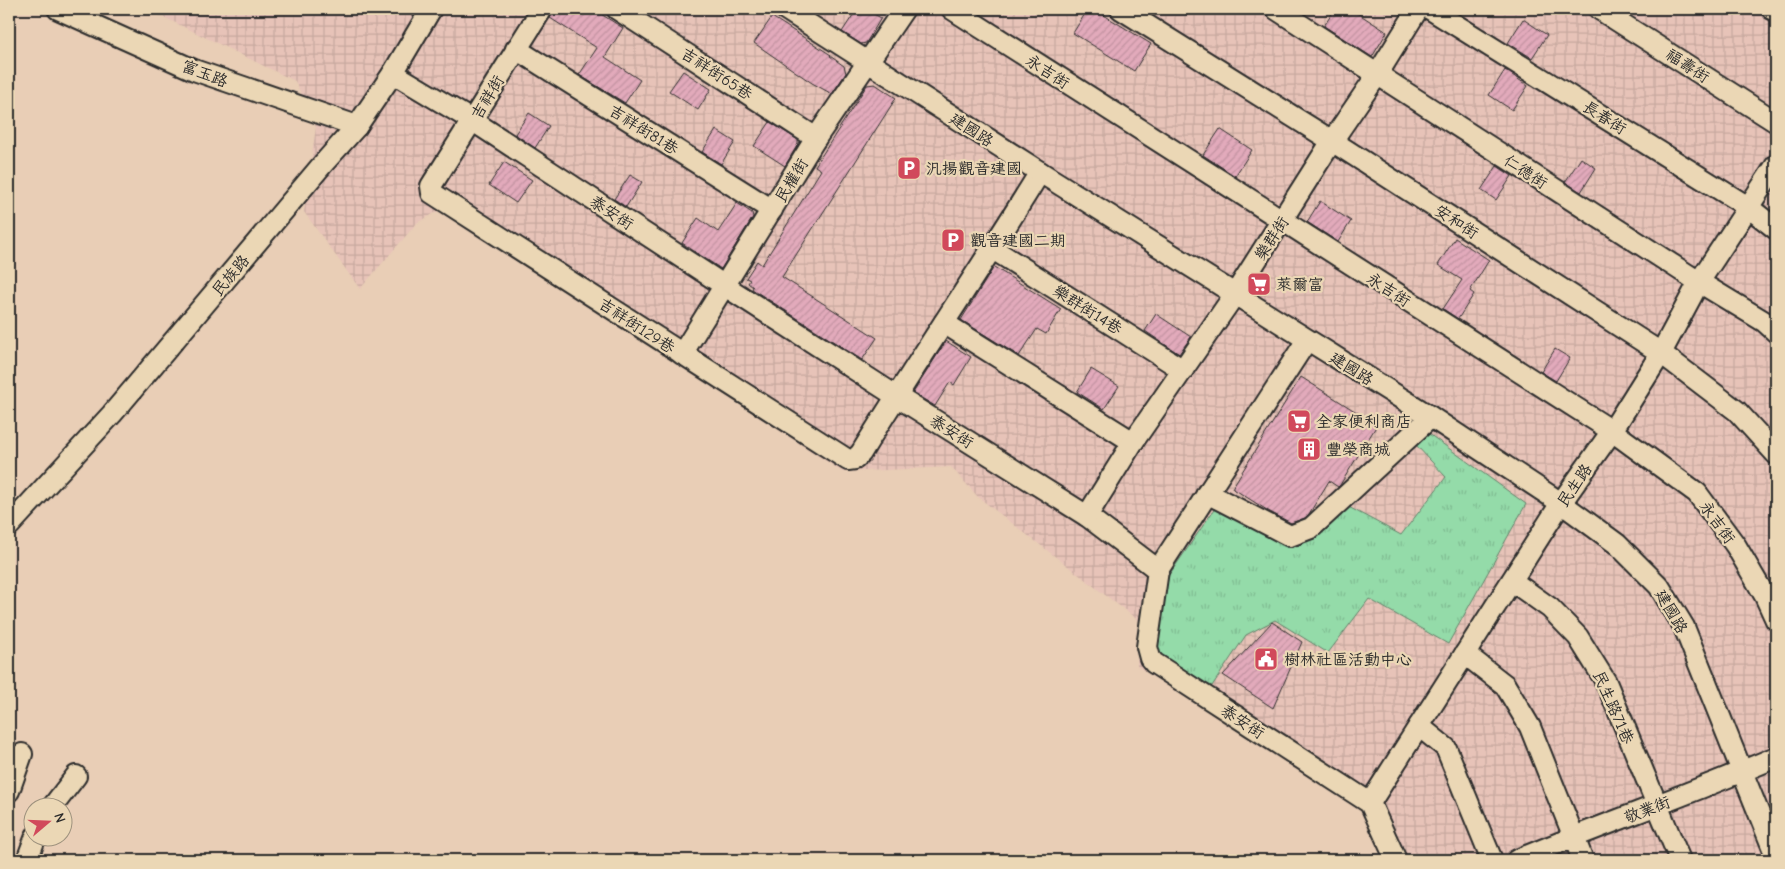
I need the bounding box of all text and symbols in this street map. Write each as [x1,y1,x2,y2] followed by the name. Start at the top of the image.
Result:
[677,44,755,104] street label: 吉祥街65巷
[1662,45,1712,86] street label: 福壽街
[1022,51,1072,92] street label: 永吉街
[179,57,230,91] street label: 富玉路
[468,72,508,123] street label: 吉祥街
[1579,97,1630,138] street label: 長春街
[605,101,682,158] street label: 吉祥街81巷
[946,109,996,150] street label: 建國路
[1500,151,1550,192] street label: 仁德街
[772,155,812,206] street label: 民權街
[896,155,922,181] parking icon: 汎揚觀音建國
[926,160,1022,178] place label: 汎揚觀音建國
[586,192,636,233] street label: 泰安街
[1431,201,1481,242] street label: 安和街
[1251,214,1292,264] street label: 樂群街
[940,227,966,253] parking icon: 觀音建國二期
[970,232,1066,250] place label: 觀音建國二期
[208,251,253,300] street label: 民族路
[1363,269,1413,310] street label: 永吉街
[1246,271,1272,297] supermarket icon: 萊爾富
[1276,276,1324,294] place label: 萊爾富
[1050,282,1125,338] street label: 樂群街14巷
[595,295,678,357] street label: 吉祥街129巷
[1326,348,1377,389] street label: 建國路
[1286,408,1312,434] supermarket icon: 全家便利商店
[926,411,977,452] street label: 泰安街
[1316,413,1412,431] place label: 全家便利商店
[1296,436,1322,462] building icon: 豐榮商城
[1326,441,1390,459] place label: 豐榮商城
[1554,461,1596,510] street label: 民生路
[1696,498,1739,547] street label: 永吉街
[1651,586,1691,637] street label: 建國路
[1253,646,1279,672] public building icon: 樹林社區活動中心
[1284,651,1412,669] place label: 樹林社區活動中心
[1589,668,1637,747] street label: 民生路71巷
[1217,701,1267,742] street label: 泰安街
[1622,793,1673,827] street label: 敬業街
[22,796,72,846] north arrow
[50,811,69,825] text: N

